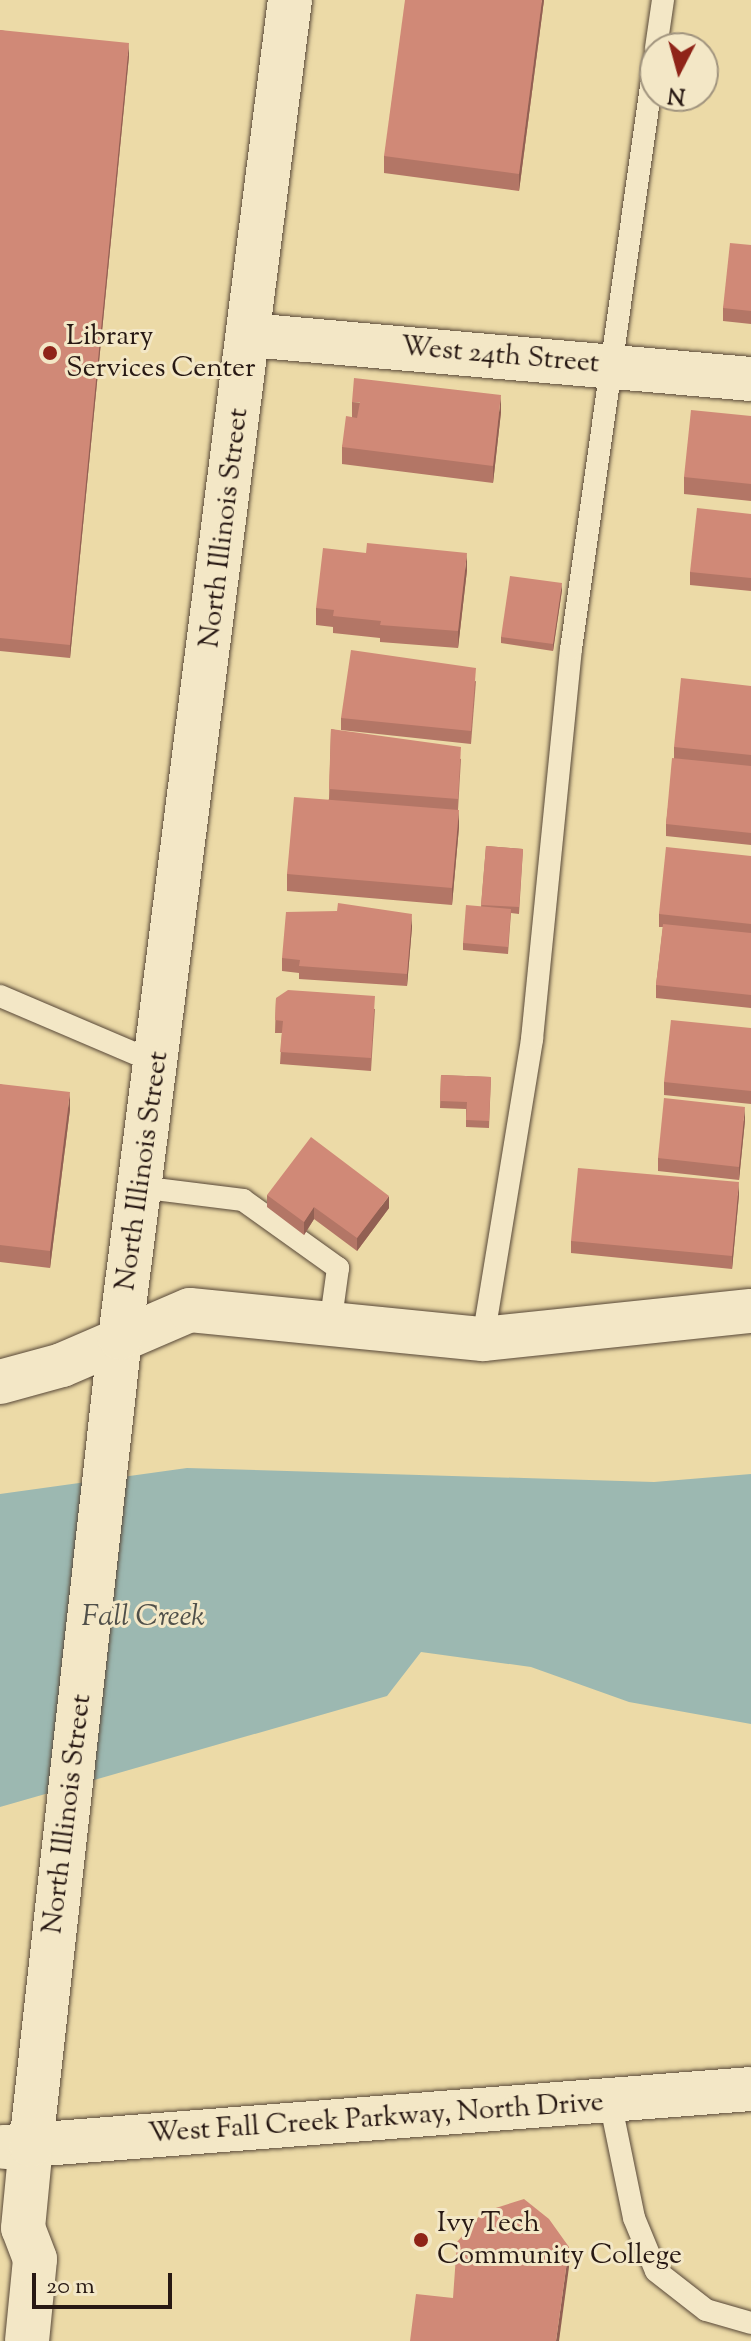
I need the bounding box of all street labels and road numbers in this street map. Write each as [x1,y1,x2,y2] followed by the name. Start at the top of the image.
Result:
[399,331,601,381] street label: West 24th Street
[194,406,256,650] street label: North Illinois Street
[110,1049,176,1293] street label: North Illinois Street
[37,1692,99,1936] street label: North Illinois Street
[147,2086,605,2152] street label: West Fall Creek Parkway, North Drive

